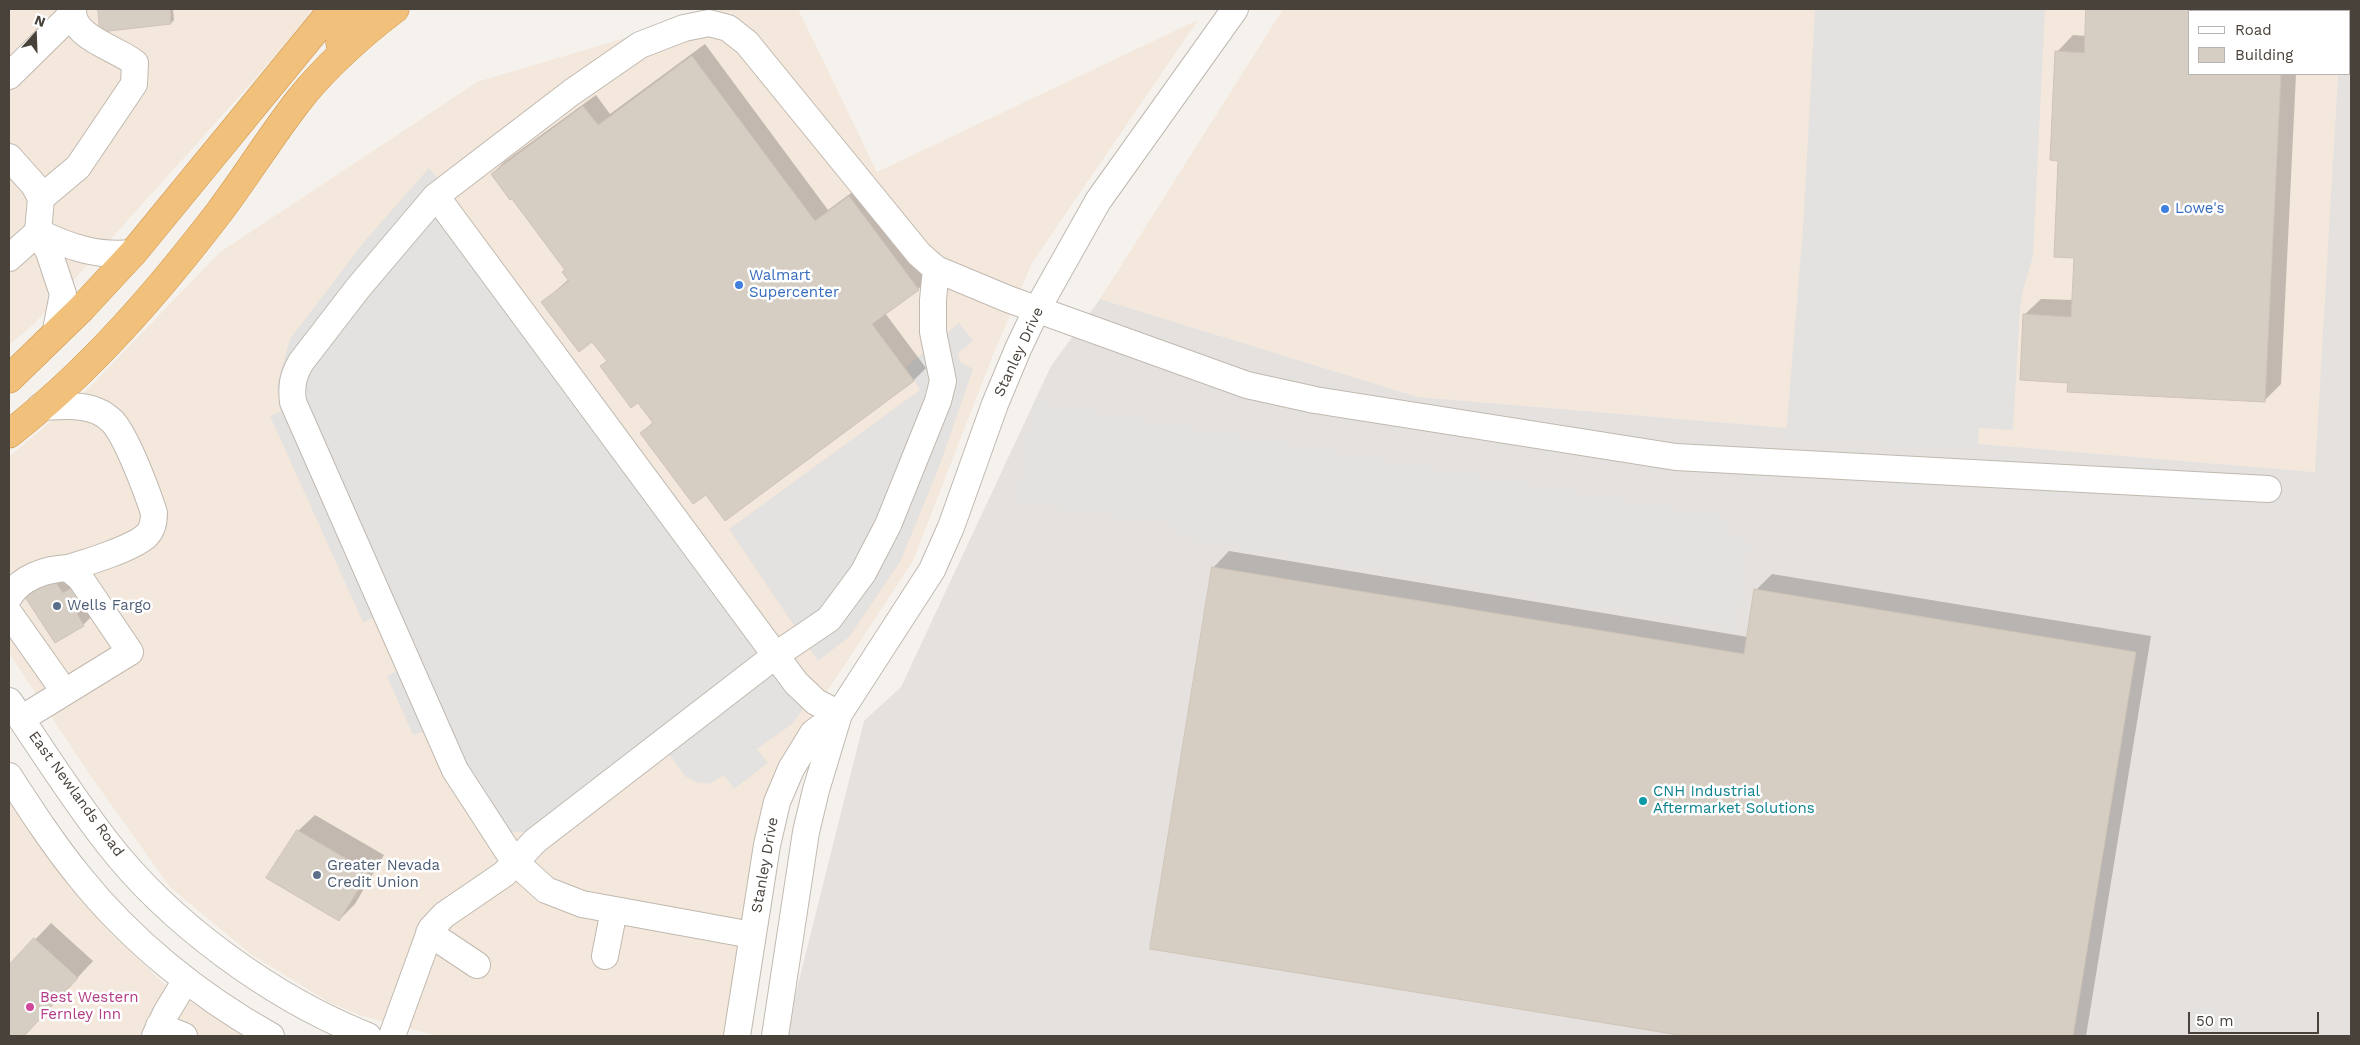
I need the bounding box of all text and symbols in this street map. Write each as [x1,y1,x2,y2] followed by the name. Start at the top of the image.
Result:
[10,10,60,60] north arrow
[2188,10,2350,75] legend
[33,12,48,30] text: N
[2235,21,2272,39] text: Road
[2235,46,2293,64] text: Building
[2175,200,2224,218] place label: Lowe's
[2159,203,2171,215] marker: Lowe's
[749,267,839,302] place label: Walmart Supercenter
[733,279,745,291] marker: Walmart Supercenter
[990,304,1048,400] street label: Stanley Drive
[67,597,151,615] place label: Wells Fargo
[51,600,63,612] marker: Wells Fargo
[24,728,128,860] street label: East Newlands Road
[1653,783,1815,818] place label: CNH Industrial Aftermarket Solutions
[1637,795,1649,807] marker: CNH Industrial Aftermarket Solutions
[748,816,782,914] street label: Stanley Drive
[327,857,440,892] place label: Greater Nevada Credit Union
[311,869,323,881] marker: Greater Nevada Credit Union
[40,989,139,1024] place label: Best Western Fernley Inn
[24,1001,36,1013] marker: Best Western Fernley Inn
[2190,1002,2321,1034] scale bar
[2196,1012,2233,1030] text: 50 m

